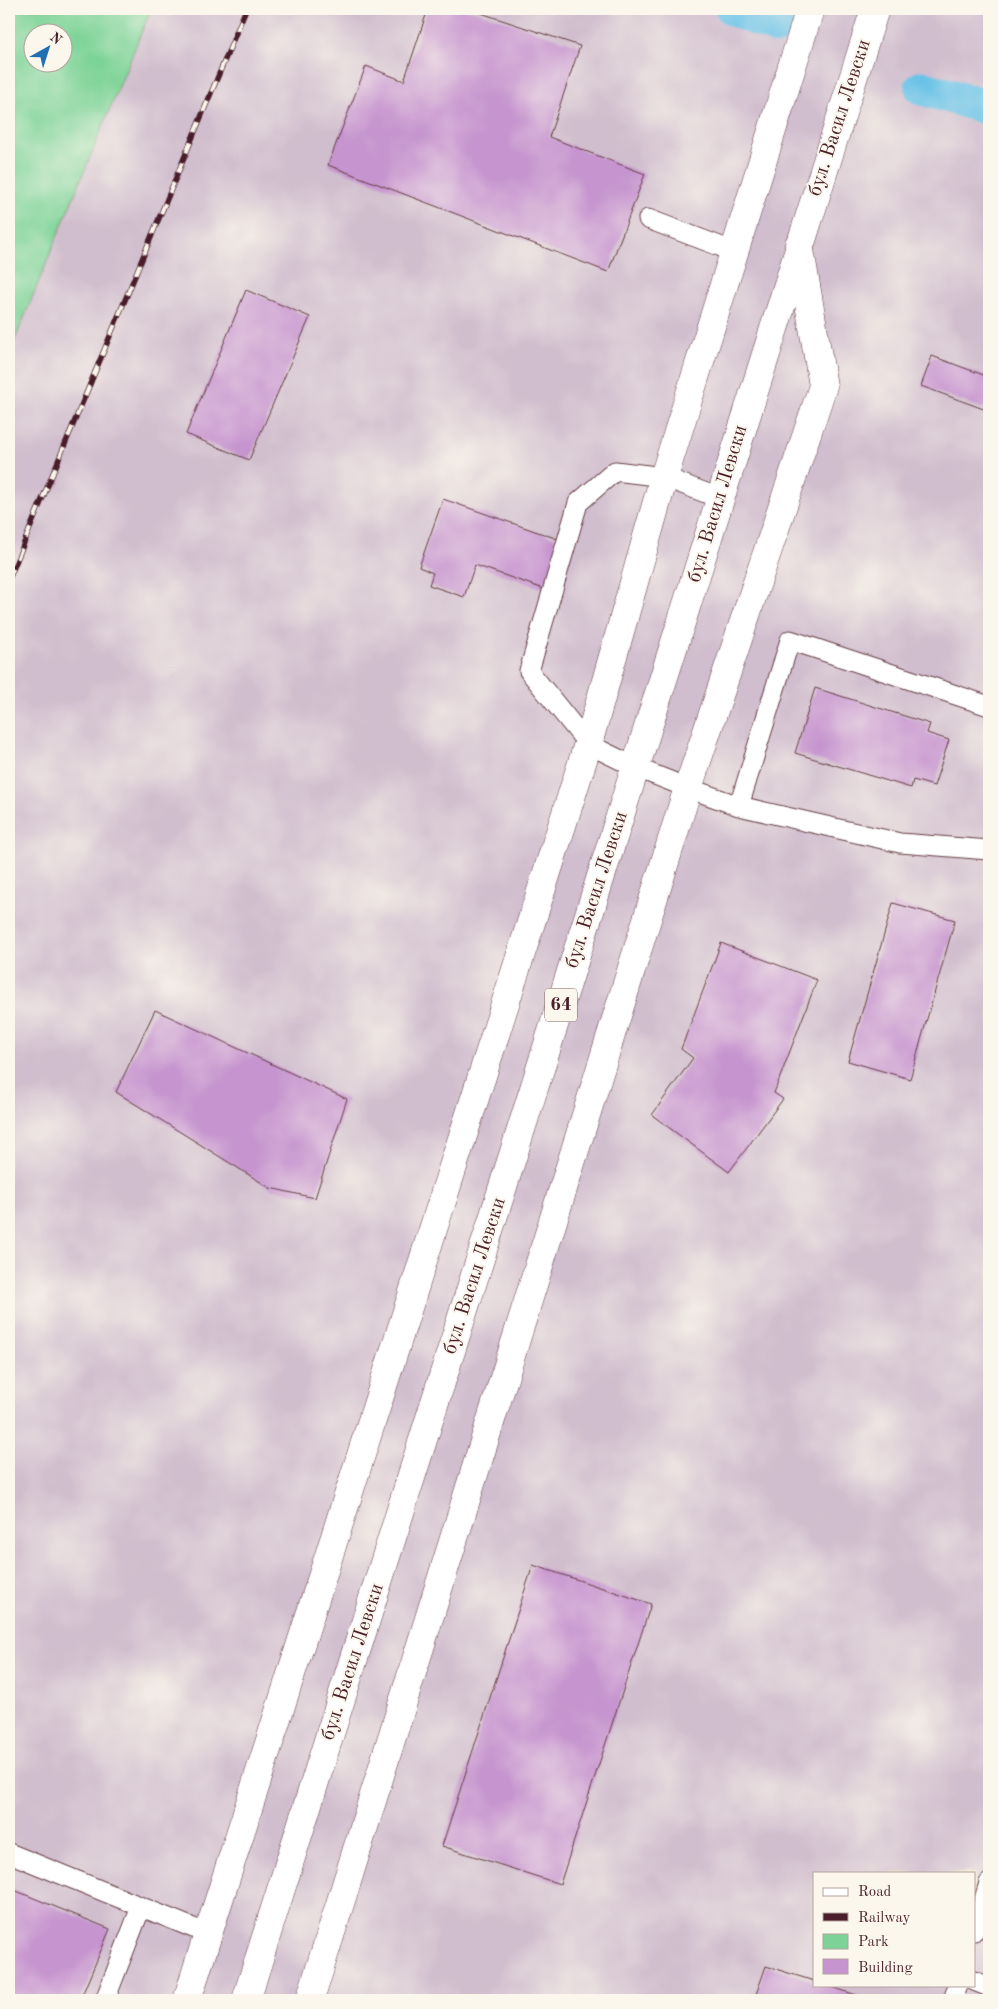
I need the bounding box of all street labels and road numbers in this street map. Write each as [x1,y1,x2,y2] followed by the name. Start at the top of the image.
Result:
[805,37,875,199] street label: бул. Васил Левски
[685,423,751,585] street label: бул. Васил Левски
[562,809,632,971] street label: бул. Васил Левски
[545,988,577,1022] road number: 64
[440,1195,510,1357] street label: бул. Васил Левски
[318,1581,388,1743] street label: бул. Васил Левски

